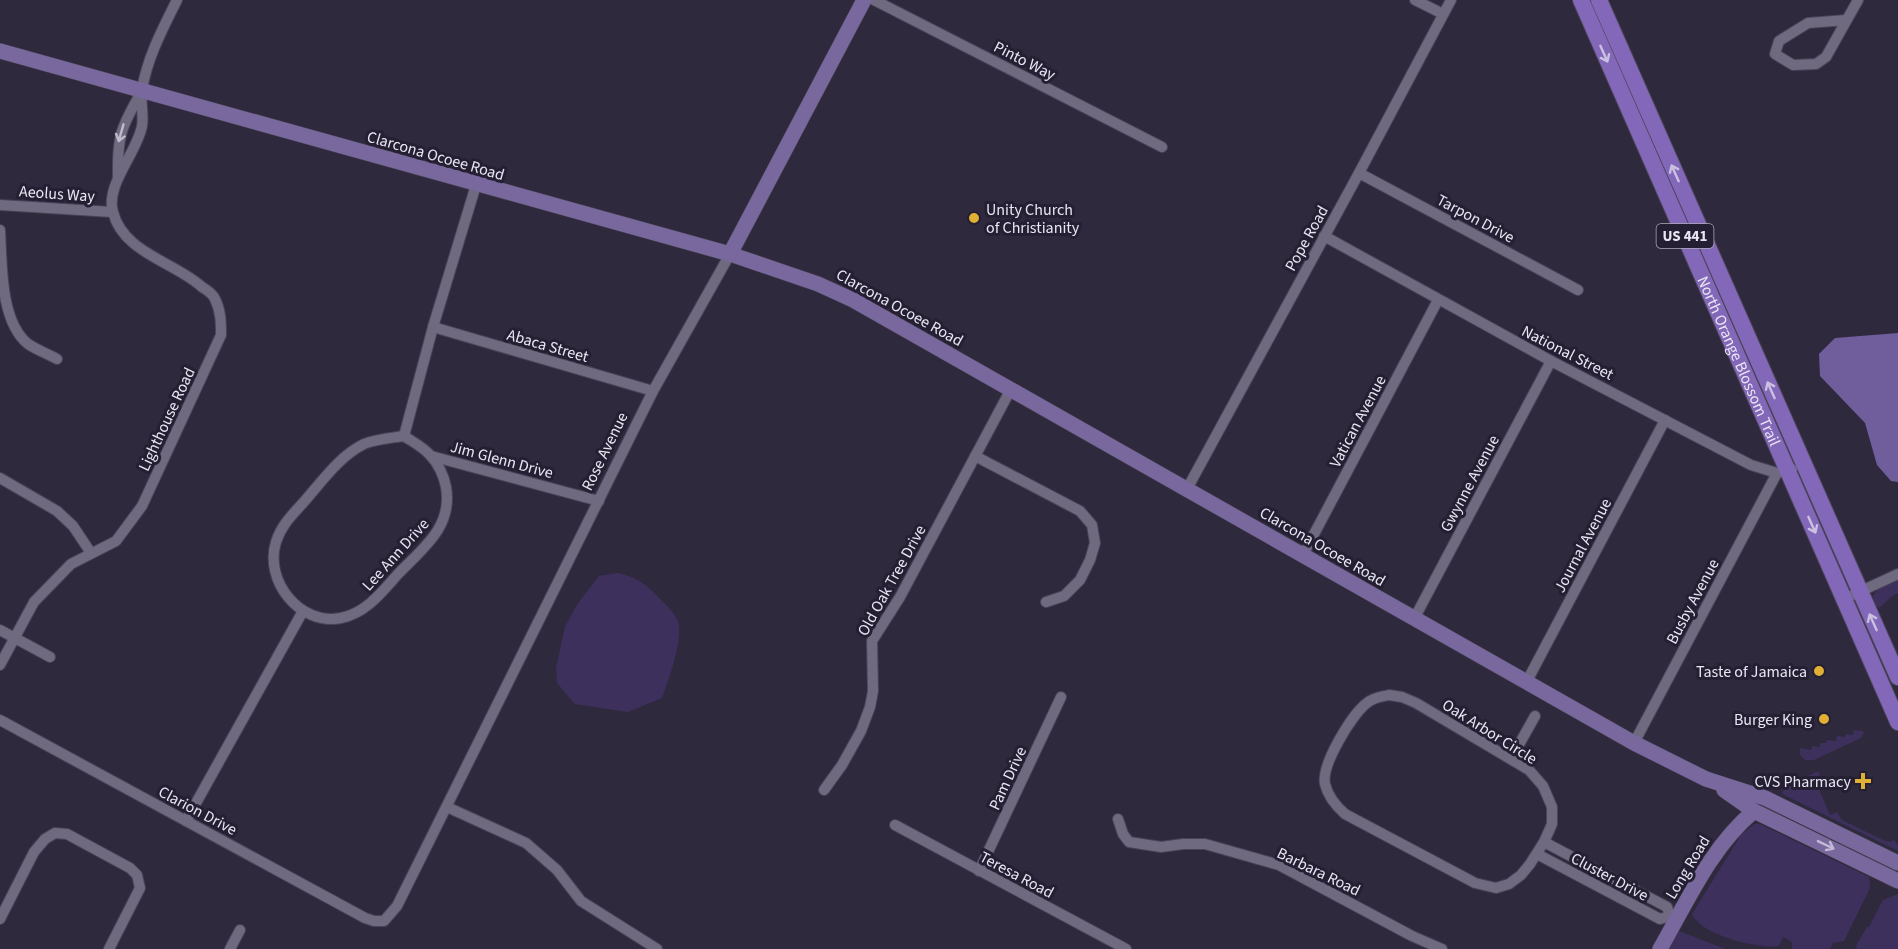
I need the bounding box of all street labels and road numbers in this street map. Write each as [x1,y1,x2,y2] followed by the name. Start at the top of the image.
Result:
[990,36,1060,86] street label: Pinto Way
[364,126,507,186] street label: Clarcona Ocoee Road
[18,180,96,208] street label: Aeolus Way
[1433,189,1518,249] street label: Tarpon Drive
[1280,202,1334,275] street label: Pope Road
[1656,224,1714,248] road number: US 441
[832,264,967,352] street label: Clarcona Ocoee Road
[1692,273,1785,450] street label: North Orange Blossom Trail
[1518,320,1618,386] street label: National Street
[504,324,592,368] street label: Abaca Street
[133,364,201,475] street label: Lighthouse Road
[1324,371,1391,471] street label: Vatican Avenue
[576,408,633,494] street label: Rose Avenue
[1435,431,1505,536] street label: Gwynne Avenue
[448,436,556,484] street label: Jim Glenn Drive
[1549,494,1617,597] street label: Journal Avenue
[1256,502,1389,592] street label: Clarcona Ocoee Road
[357,514,434,596] street label: Lee Ann Drive
[852,521,931,640] street label: Old Oak Tree Drive
[1661,555,1725,648] street label: Busby Avenue
[1438,694,1541,770] street label: Oak Arbor Circle
[984,743,1032,814] street label: Pam Drive
[154,781,241,841] street label: Clarion Drive
[1660,832,1715,903] street label: Long Road
[1273,842,1364,902] street label: Barbara Road
[976,846,1057,904] street label: Teresa Road
[1567,847,1652,907] street label: Cluster Drive

